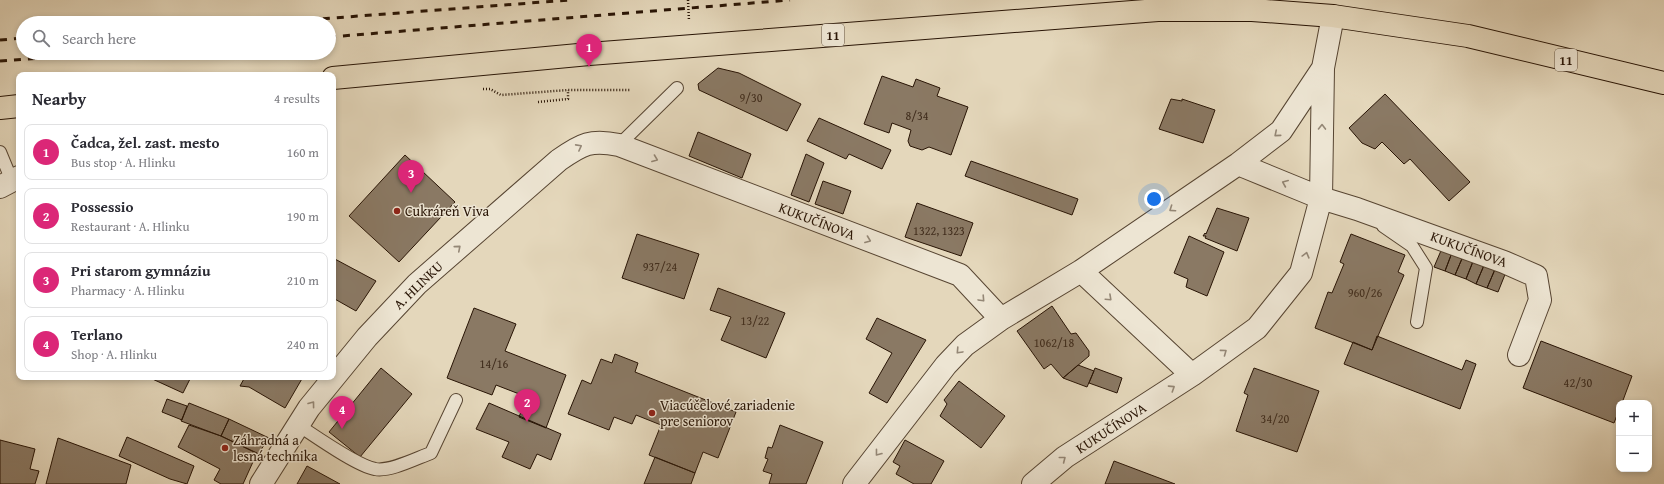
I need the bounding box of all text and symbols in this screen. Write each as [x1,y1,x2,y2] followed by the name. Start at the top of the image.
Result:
[16,16,336,60] search box
[822,24,844,46] road number: 11
[30,27,52,49] icon: search
[62,28,136,49] text: Search here
[576,34,602,67] pin: 1
[1555,49,1577,71] road number: 11
[32,86,86,111] text: Nearby
[274,89,320,108] text: 4 results
[740,89,763,106] house number: 9/30
[906,107,929,124] house number: 8/34
[1318,124,1327,130] one-way arrow
[1275,129,1282,136] one-way arrow
[71,132,219,153] text: Čadca, žel. zast. mesto
[43,143,49,162] text: 1
[287,143,319,162] text: 160 m
[575,144,582,152] one-way arrow
[71,153,175,172] text: Bus stop · A. Hlinku
[652,155,659,163] one-way arrow
[398,160,424,193] pin: 3
[1282,180,1289,188] one-way arrow
[1144,189,1164,209] your location
[71,196,134,217] text: Possessio
[776,197,859,245] street label: KUKUČÍNOVA
[405,201,490,221] place label: Cukráreň Viva
[1169,204,1176,211] one-way arrow
[392,206,402,216] marker: Cukráreň Viva
[43,207,49,226] text: 2
[287,207,319,226] text: 190 m
[71,217,189,236] text: Restaurant · A. Hlinku
[913,222,965,239] house number: 1322, 1323
[1428,226,1511,272] street label: KUKUČÍNOVA
[865,236,872,244] one-way arrow
[453,245,461,252] one-way arrow
[1301,252,1310,259] one-way arrow
[389,256,447,314] street label: A. HLINKU
[643,258,677,275] house number: 937/24
[71,260,211,281] text: Pri starom gymnáziu
[43,271,49,290] text: 3
[287,271,319,290] text: 210 m
[71,281,184,300] text: Pharmacy · A. Hlinku
[1348,284,1382,301] house number: 960/26
[1104,293,1112,301] one-way arrow
[977,294,984,301] one-way arrow
[741,312,770,329] house number: 13/22
[71,324,123,345] text: Terlano
[1034,334,1074,351] house number: 1062/18
[43,335,49,354] text: 4
[287,335,319,354] text: 240 m
[71,345,157,364] text: Shop · A. Hlinku
[956,346,964,354] one-way arrow
[1219,350,1226,357] one-way arrow
[480,355,509,372] house number: 14/16
[1564,374,1593,391] house number: 42/30
[1167,386,1174,393] one-way arrow
[514,389,540,422] pin: 2
[660,395,796,431] place label: Viacúčelové zariadenie pre seniorov
[329,396,355,429] pin: 4
[1072,397,1151,458] street label: KUKUČÍNOVA
[1616,400,1652,472] map controls
[1616,400,1652,436] button: +
[308,401,315,408] one-way arrow
[647,408,657,418] marker: Viacúčelové zariadenie pre seniorov
[1261,410,1290,427] house number: 34/20
[233,430,318,466] place label: Záhradná a lesná technika
[1616,436,1652,472] button: −
[220,443,230,453] marker: Záhradná a lesná technika
[876,449,883,456] one-way arrow
[1058,457,1065,464] one-way arrow

